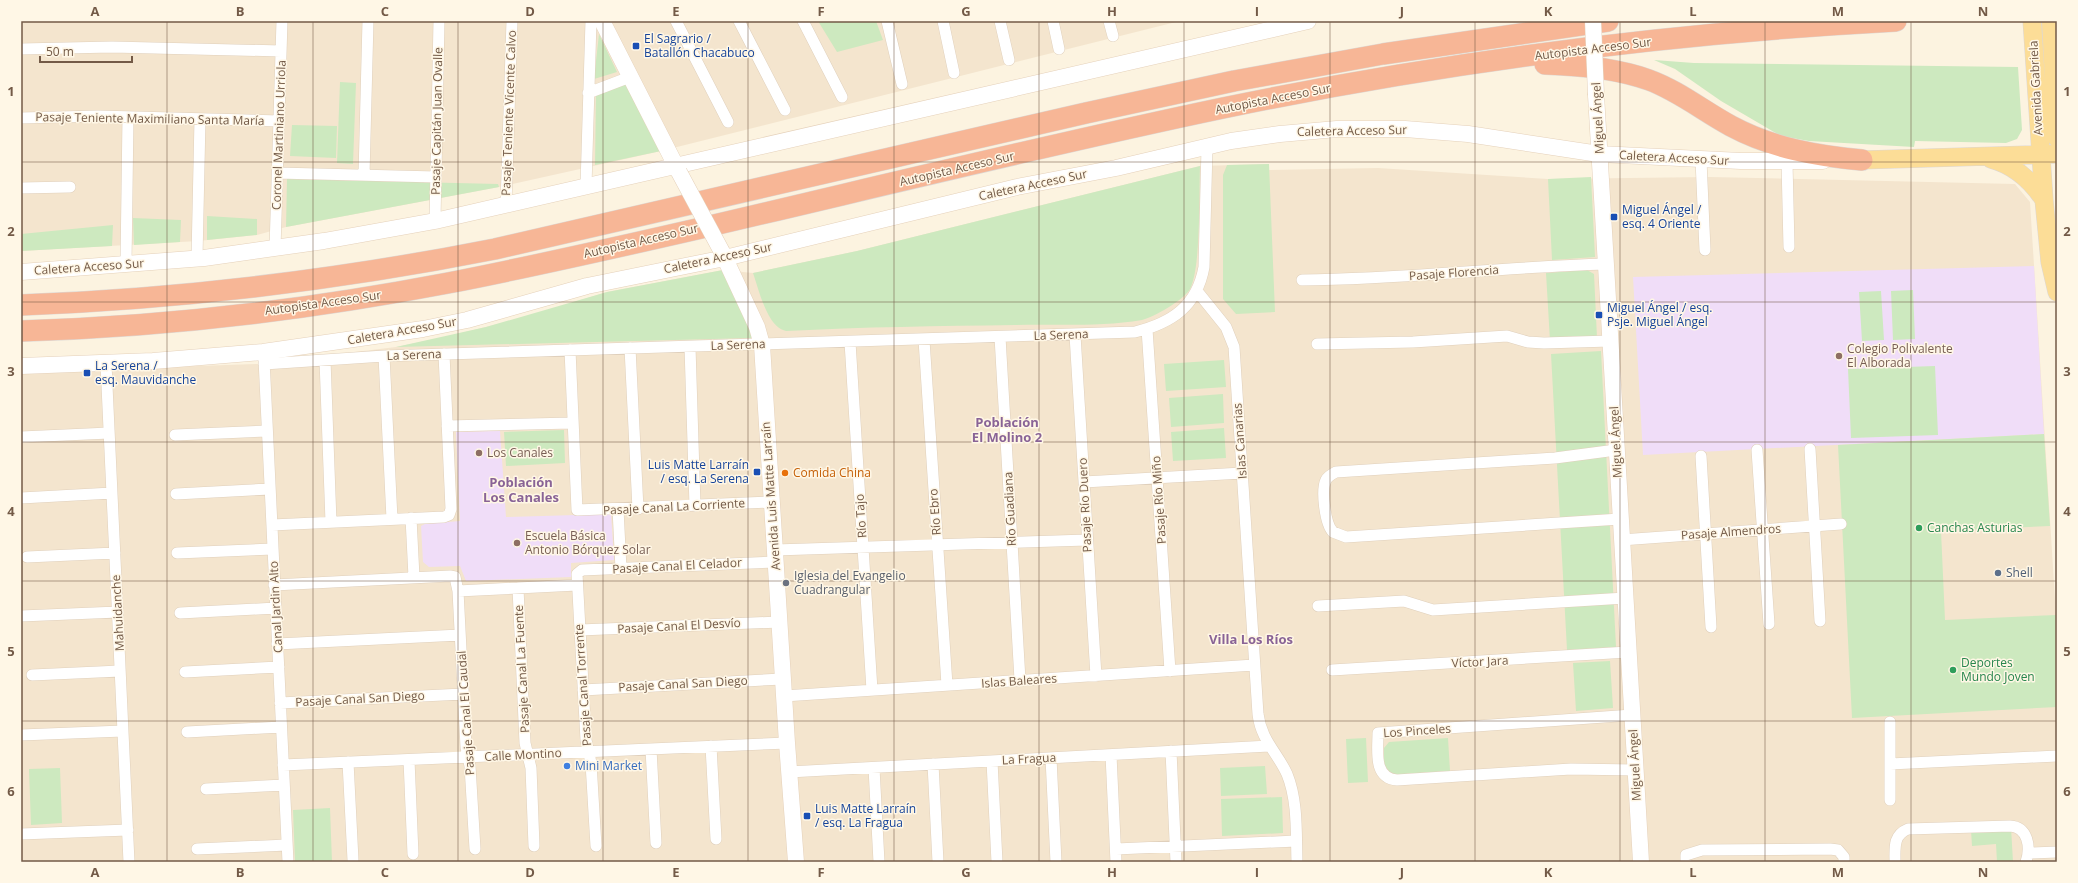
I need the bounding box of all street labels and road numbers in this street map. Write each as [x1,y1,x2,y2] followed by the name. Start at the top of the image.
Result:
[497,30,520,196] street label: Pasaje Teniente Vicente Calvo
[1534,33,1652,64] street label: Autopista Acceso Sur
[2025,40,2046,136] street label: Avenida Gabriela
[427,47,446,195] street label: Pasaje Capitán Juan Ovalle
[267,60,290,210] street label: Coronel Martiniano Urriola
[1214,79,1332,118] street label: Autopista Acceso Sur
[1587,82,1608,154] street label: Miguel Ángel
[35,108,265,129] street label: Pasaje Teniente Maximiliano Santa María
[1297,121,1407,140] street label: Caletera Acceso Sur
[1618,146,1730,169] street label: Caletera Acceso Sur
[898,147,1016,190] street label: Autopista Acceso Sur
[977,165,1089,204] street label: Caletera Acceso Sur
[582,219,700,262] street label: Autopista Acceso Sur
[662,238,774,277] street label: Caletera Acceso Sur
[33,254,145,279] street label: Caletera Acceso Sur
[1408,261,1499,284] street label: Pasaje Florencia
[264,286,382,319] street label: Autopista Acceso Sur
[346,313,458,348] street label: Caletera Acceso Sur
[1033,325,1089,344] street label: La Serena
[710,335,766,354] street label: La Serena
[386,345,442,364] street label: La Serena
[1228,402,1251,480] street label: Islas Canarias
[1605,406,1626,478] street label: Miguel Ángel
[757,421,784,571] street label: Avenida Luis Matte Larraín
[1147,455,1170,545] street label: Pasaje Río Miño
[1074,457,1095,553] street label: Pasaje Río Duero
[999,471,1020,547] street label: Río Guadiana
[924,488,945,536] street label: Río Ebro
[850,493,871,539] street label: Río Tajo
[602,494,746,519] street label: Pasaje Canal La Corriente
[1680,520,1782,543] street label: Pasaje Almendros
[612,554,742,577] street label: Pasaje Canal El Celador
[265,561,286,653] street label: Canal Jardin Alto
[107,574,128,652] street label: Mahuidanche
[510,604,533,734] street label: Pasaje Canal La Fuente
[617,614,741,637] street label: Pasaje Canal El Desvío
[570,623,595,747] street label: Pasaje Canal Torrente
[453,650,478,776] street label: Pasaje Canal El Caudal
[1451,652,1509,671] street label: Víctor Jara
[981,669,1058,692] street label: Islas Baleares
[618,672,748,695] street label: Pasaje Canal San Diego
[295,687,425,710] street label: Pasaje Canal San Diego
[1383,720,1452,741] street label: Los Pinceles
[1624,729,1645,801] street label: Miguel Ángel
[484,744,562,765] street label: Calle Montino
[1001,749,1057,768] street label: La Fragua

